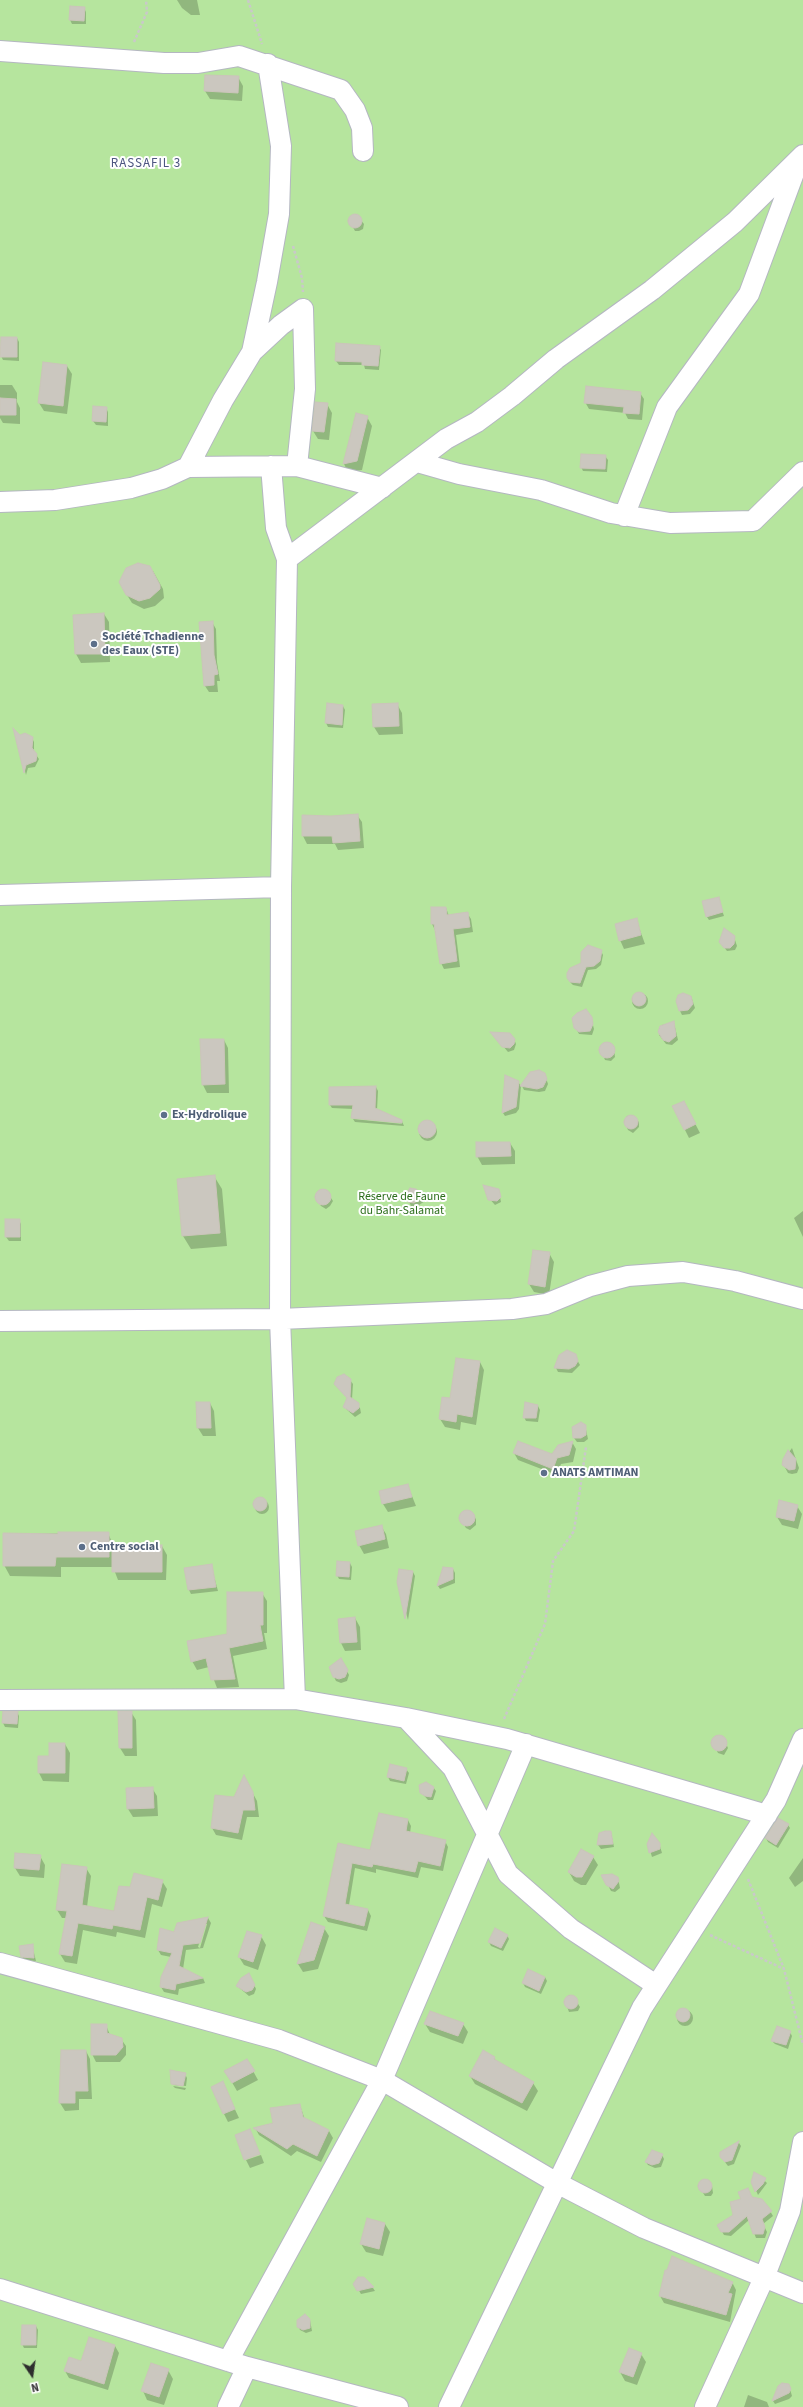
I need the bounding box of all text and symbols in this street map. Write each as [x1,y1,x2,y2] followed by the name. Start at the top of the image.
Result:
[111,156,181,172] district label: RASSAFIL 3
[102,630,204,658] place label: Société Tchadienne des Eaux (STE)
[89,639,99,649] marker: Société Tchadienne des Eaux (STE)
[172,1108,247,1122] place label: Ex-Hydrolique
[159,1110,169,1120] marker: Ex-Hydrolique
[358,1190,446,1218] park label: Réserve de Faune du Bahr-Salamat
[552,1466,639,1480] place label: ANATS AMTIMAN
[539,1468,549,1478] marker: ANATS AMTIMAN
[90,1540,159,1554] place label: Centre social
[77,1542,87,1552] marker: Centre social
[12,2355,52,2395] north arrow
[30,2379,40,2395] text: N

